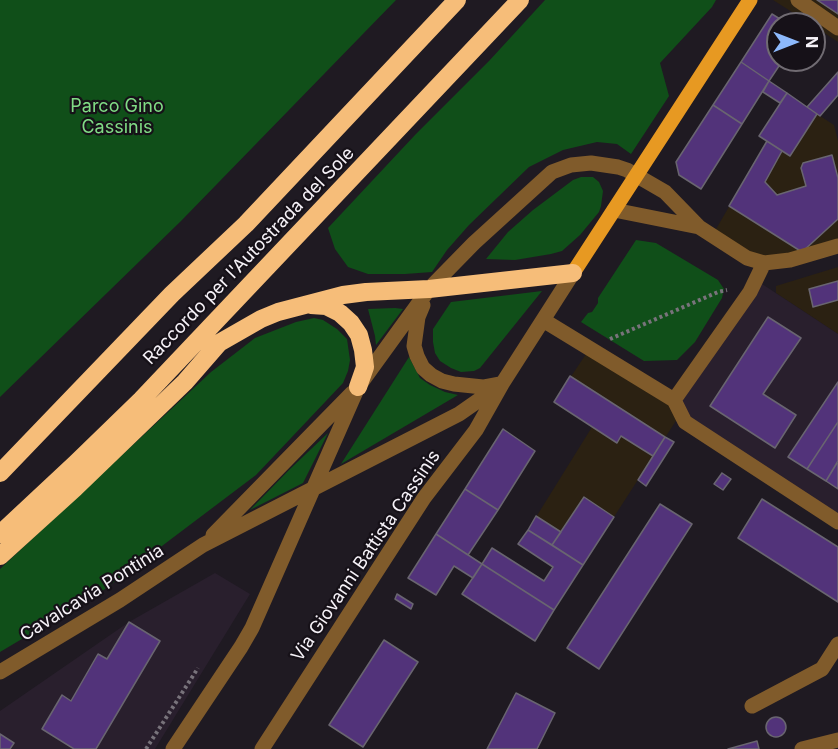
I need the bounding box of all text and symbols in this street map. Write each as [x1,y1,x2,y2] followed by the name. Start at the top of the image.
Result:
[766,12,826,72] north arrow
[802,36,822,48] text: N
[70,96,164,138] park label: Parco Gino Cassinis
[139,143,359,369] street label: Raccordo per l'Autostrada del Sole
[287,446,445,666] street label: Via Giovanni Battista Cassinis
[16,540,168,646] street label: Cavalcavia Pontinia

